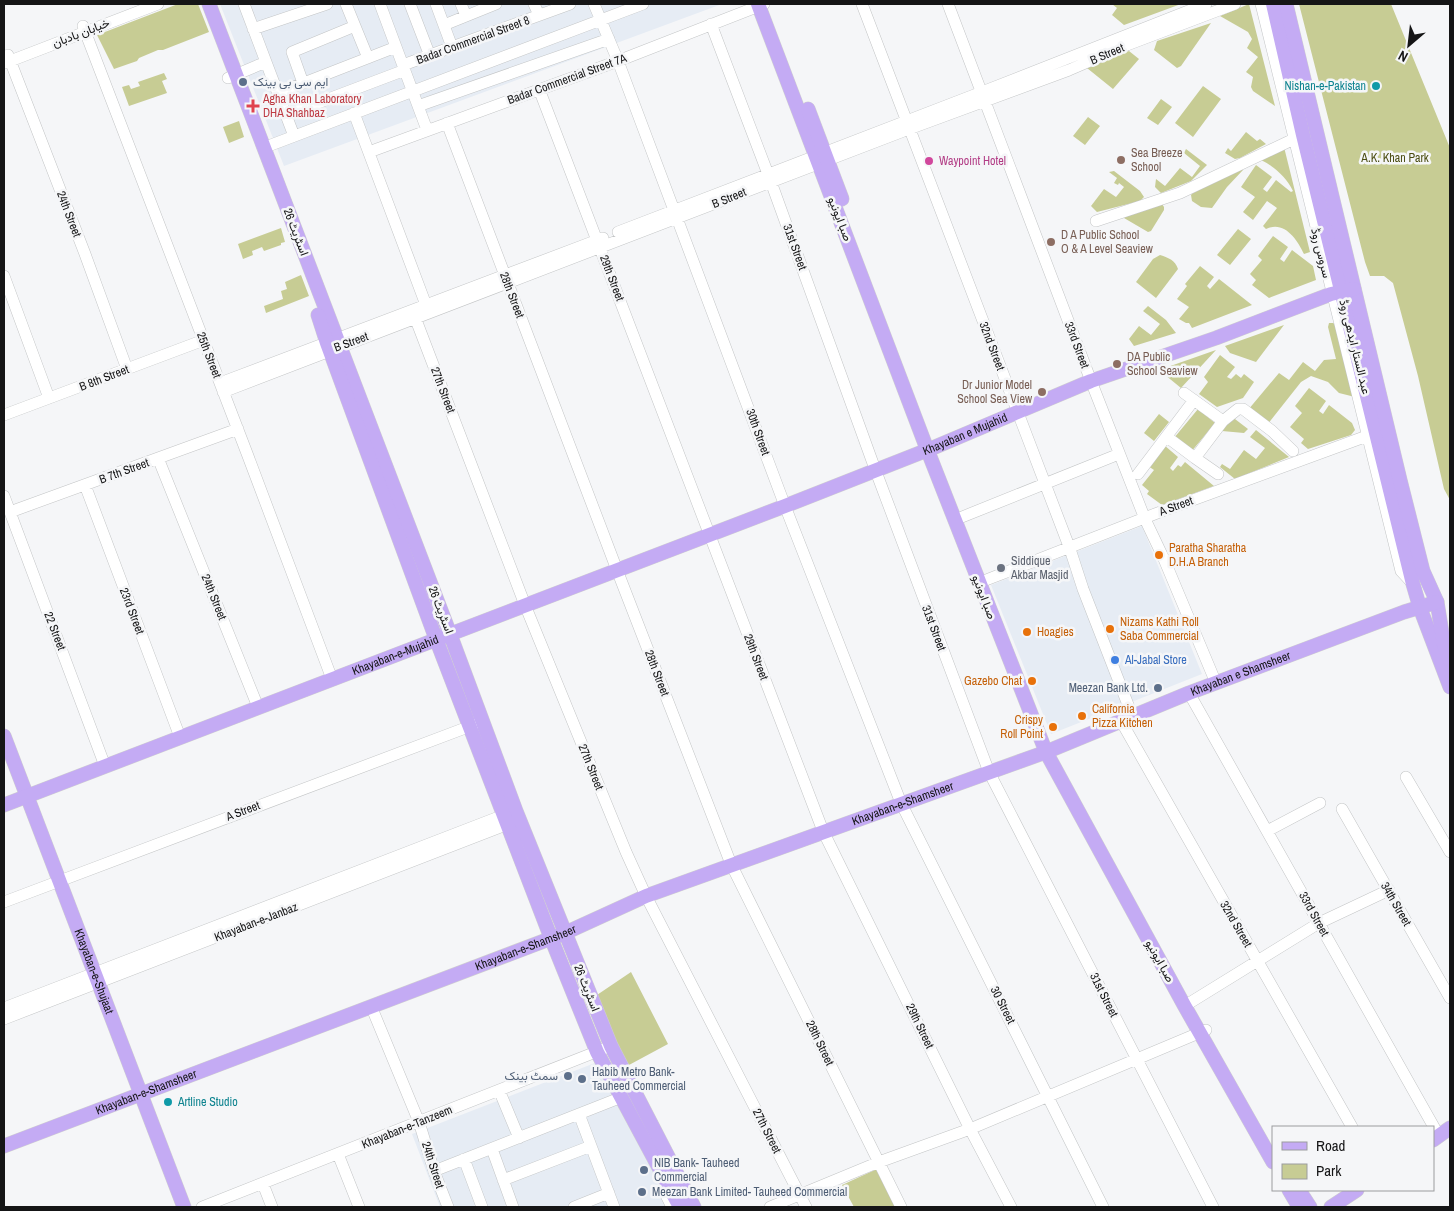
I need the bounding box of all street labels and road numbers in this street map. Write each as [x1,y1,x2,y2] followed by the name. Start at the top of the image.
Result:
[414,12,532,68] street label: Badar Commercial Street 8
[50,15,112,51] street label: خیابان بادبان
[1088,40,1127,68] street label: B Street
[505,50,629,108] street label: Badar Commercial Street 7A
[710,184,749,212] street label: B Street
[53,189,85,240] street label: 24th Street
[824,195,856,243] street label: صبا ایونیو
[280,206,312,258] street label: اسٹریٹ 26
[779,222,811,272] street label: 31st Street
[1307,226,1335,280] street label: سروس روڈ
[596,253,628,304] street label: 29th Street
[496,270,528,321] street label: 28th Street
[1335,298,1375,396] street label: عبد الستار ایدھی روڈ
[975,319,1009,373] street label: 32nd Street
[1061,319,1093,371] street label: 33rd Street
[332,328,371,356] street label: B Street
[193,330,225,381] street label: 25th Street
[77,361,131,395] street label: B 8th Street
[427,365,459,416] street label: 27th Street
[742,407,774,458] street label: 30th Street
[920,409,1010,459] street label: Khayaban e Mujahid
[97,455,151,487] street label: B 7th Street
[1156,492,1195,520] street label: A Street
[198,572,231,623] street label: 24th Street
[968,573,1000,621] street label: صبا ایونیو
[425,584,457,636] street label: اسٹریٹ 26
[116,585,148,637] street label: 23rd Street
[918,603,950,653] street label: 31st Street
[40,609,70,653] street label: 22 Street
[350,631,441,679] street label: Khayaban-e-Mujahid
[740,632,772,683] street label: 29th Street
[1188,647,1294,700] street label: Khayaban e Shamsheer
[641,648,673,699] street label: 28th Street
[575,742,608,793] street label: 27th Street
[850,778,956,829] street label: Khayaban-e-Shamsheer
[223,797,262,825] street label: A Street
[1377,879,1415,929] street label: 34th Street
[1295,889,1333,939] street label: 33rd Street
[1216,898,1256,950] street label: 32nd Street
[212,899,300,945] street label: Khayaban-e-Janbaz
[473,921,579,974] street label: Khayaban-e-Shamsheer
[70,927,118,1016] street label: Khayaban-e-Shujaat
[1142,937,1178,985] street label: صبا ایونیو
[570,962,604,1014] street label: اسٹریٹ 26
[1086,970,1122,1020] street label: 31st Street
[987,984,1019,1027] street label: 30 Street
[902,1001,938,1051] street label: 29th Street
[802,1018,838,1068] street label: 28th Street
[93,1065,200,1118] street label: Khayaban-e-Shamsheer
[359,1102,455,1152] street label: Khayaban-e-Tanzeem
[749,1106,785,1156] street label: 27th Street
[418,1140,448,1191] street label: 24th Street

